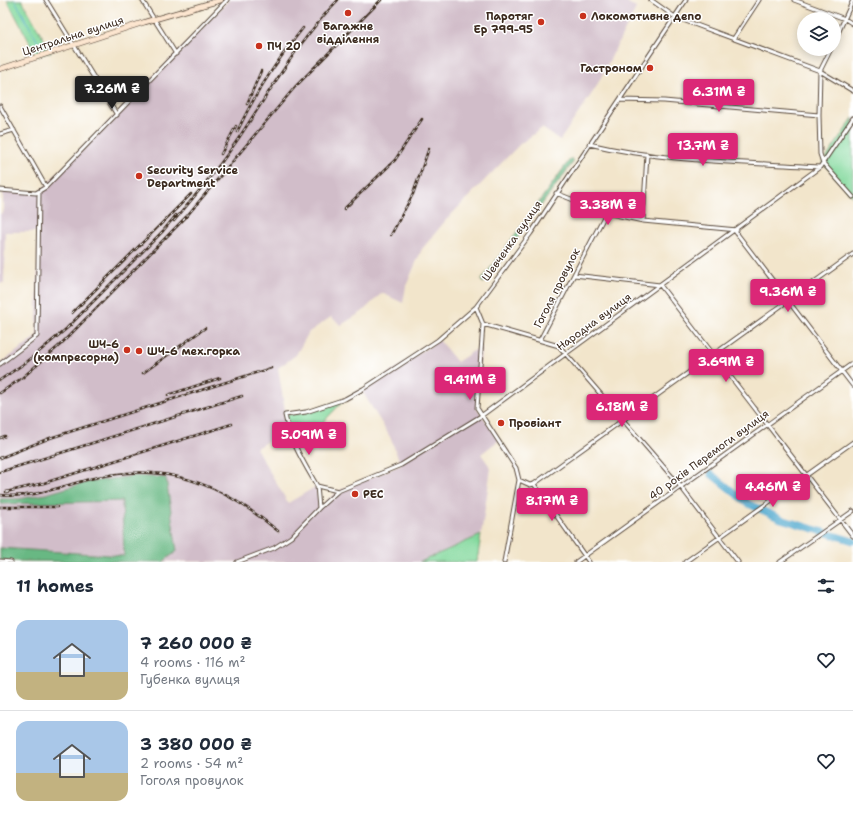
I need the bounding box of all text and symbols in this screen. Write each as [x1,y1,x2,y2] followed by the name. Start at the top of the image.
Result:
[343,8,353,18] marker: Багажне відділення
[474,9,533,37] place label: Паротяг Ер 799-95
[591,9,701,24] place label: Локомотивне депо
[578,11,588,21] marker: Локомотивне депо
[20,12,126,60] street label: Центральна вулиця
[797,12,841,56] map controls
[797,12,841,56] button: layers
[536,17,546,27] marker: Паротяг Ер 799-95
[317,19,380,47] place label: Багажне відділення
[267,39,301,54] place label: ПЧ 20
[254,41,264,51] marker: ПЧ 20
[580,61,642,76] place label: Гастроном
[645,63,655,73] marker: Гастроном
[75,76,149,110] pin: 7.26M ₴
[682,79,756,113] pin: 6.31M ₴
[84,80,140,97] text: 7.26M ₴
[692,83,746,100] text: 6.31M ₴
[666,133,740,167] pin: 13.7M ₴
[677,137,729,154] text: 13.7M ₴
[147,163,239,191] place label: Security Service Department
[134,171,144,181] marker: Security Service Department
[571,192,645,226] pin: 3.38M ₴
[579,196,637,213] text: 3.38M ₴
[478,198,546,284] street label: Шевченка вулиця
[530,245,584,331] street label: Гоголя провулок
[751,279,825,313] pin: 9.36M ₴
[759,283,817,300] text: 9.36M ₴
[553,290,635,354] street label: Народна вулиця
[33,337,119,365] place label: ШЧ-6 (компресорна)
[147,344,240,359] place label: ШЧ-6 мех.горка
[122,345,132,355] marker: ШЧ-6 (компресорна)
[134,346,144,356] marker: ШЧ-6 мех.горка
[689,349,763,383] pin: 3.69M ₴
[698,353,754,370] text: 3.69M ₴
[433,367,507,401] pin: 9.41M ₴
[444,371,496,388] text: 9.41M ₴
[585,394,659,428] pin: 6.18M ₴
[596,398,648,415] text: 6.18M ₴
[646,406,772,504] street label: 40 років Перемоги вулиця
[509,416,562,431] place label: Провіант
[496,418,506,428] marker: Провіант
[272,422,346,456] pin: 5.09M ₴
[281,426,337,443] text: 5.09M ₴
[736,474,810,508] pin: 4.46M ₴
[745,478,801,495] text: 4.46M ₴
[363,487,384,502] place label: РЕС
[515,488,589,522] pin: 8.17M ₴
[350,489,360,499] marker: РЕС
[526,492,578,509] text: 8.17M ₴
[16,575,94,597] text: 11 homes
[815,575,837,597] icon: filters
[140,632,252,654] text: 7 260 000 ₴
[48,636,96,684] icon: home
[815,649,837,671] icon: heart
[140,654,246,671] text: 4 rooms · 116 m²
[140,671,240,688] text: Губенка вулиця
[140,733,252,755] text: 3 380 000 ₴
[48,737,96,785] icon: home
[815,750,837,772] icon: heart
[140,755,243,772] text: 2 rooms · 54 m²
[140,772,244,789] text: Гоголя провулок

